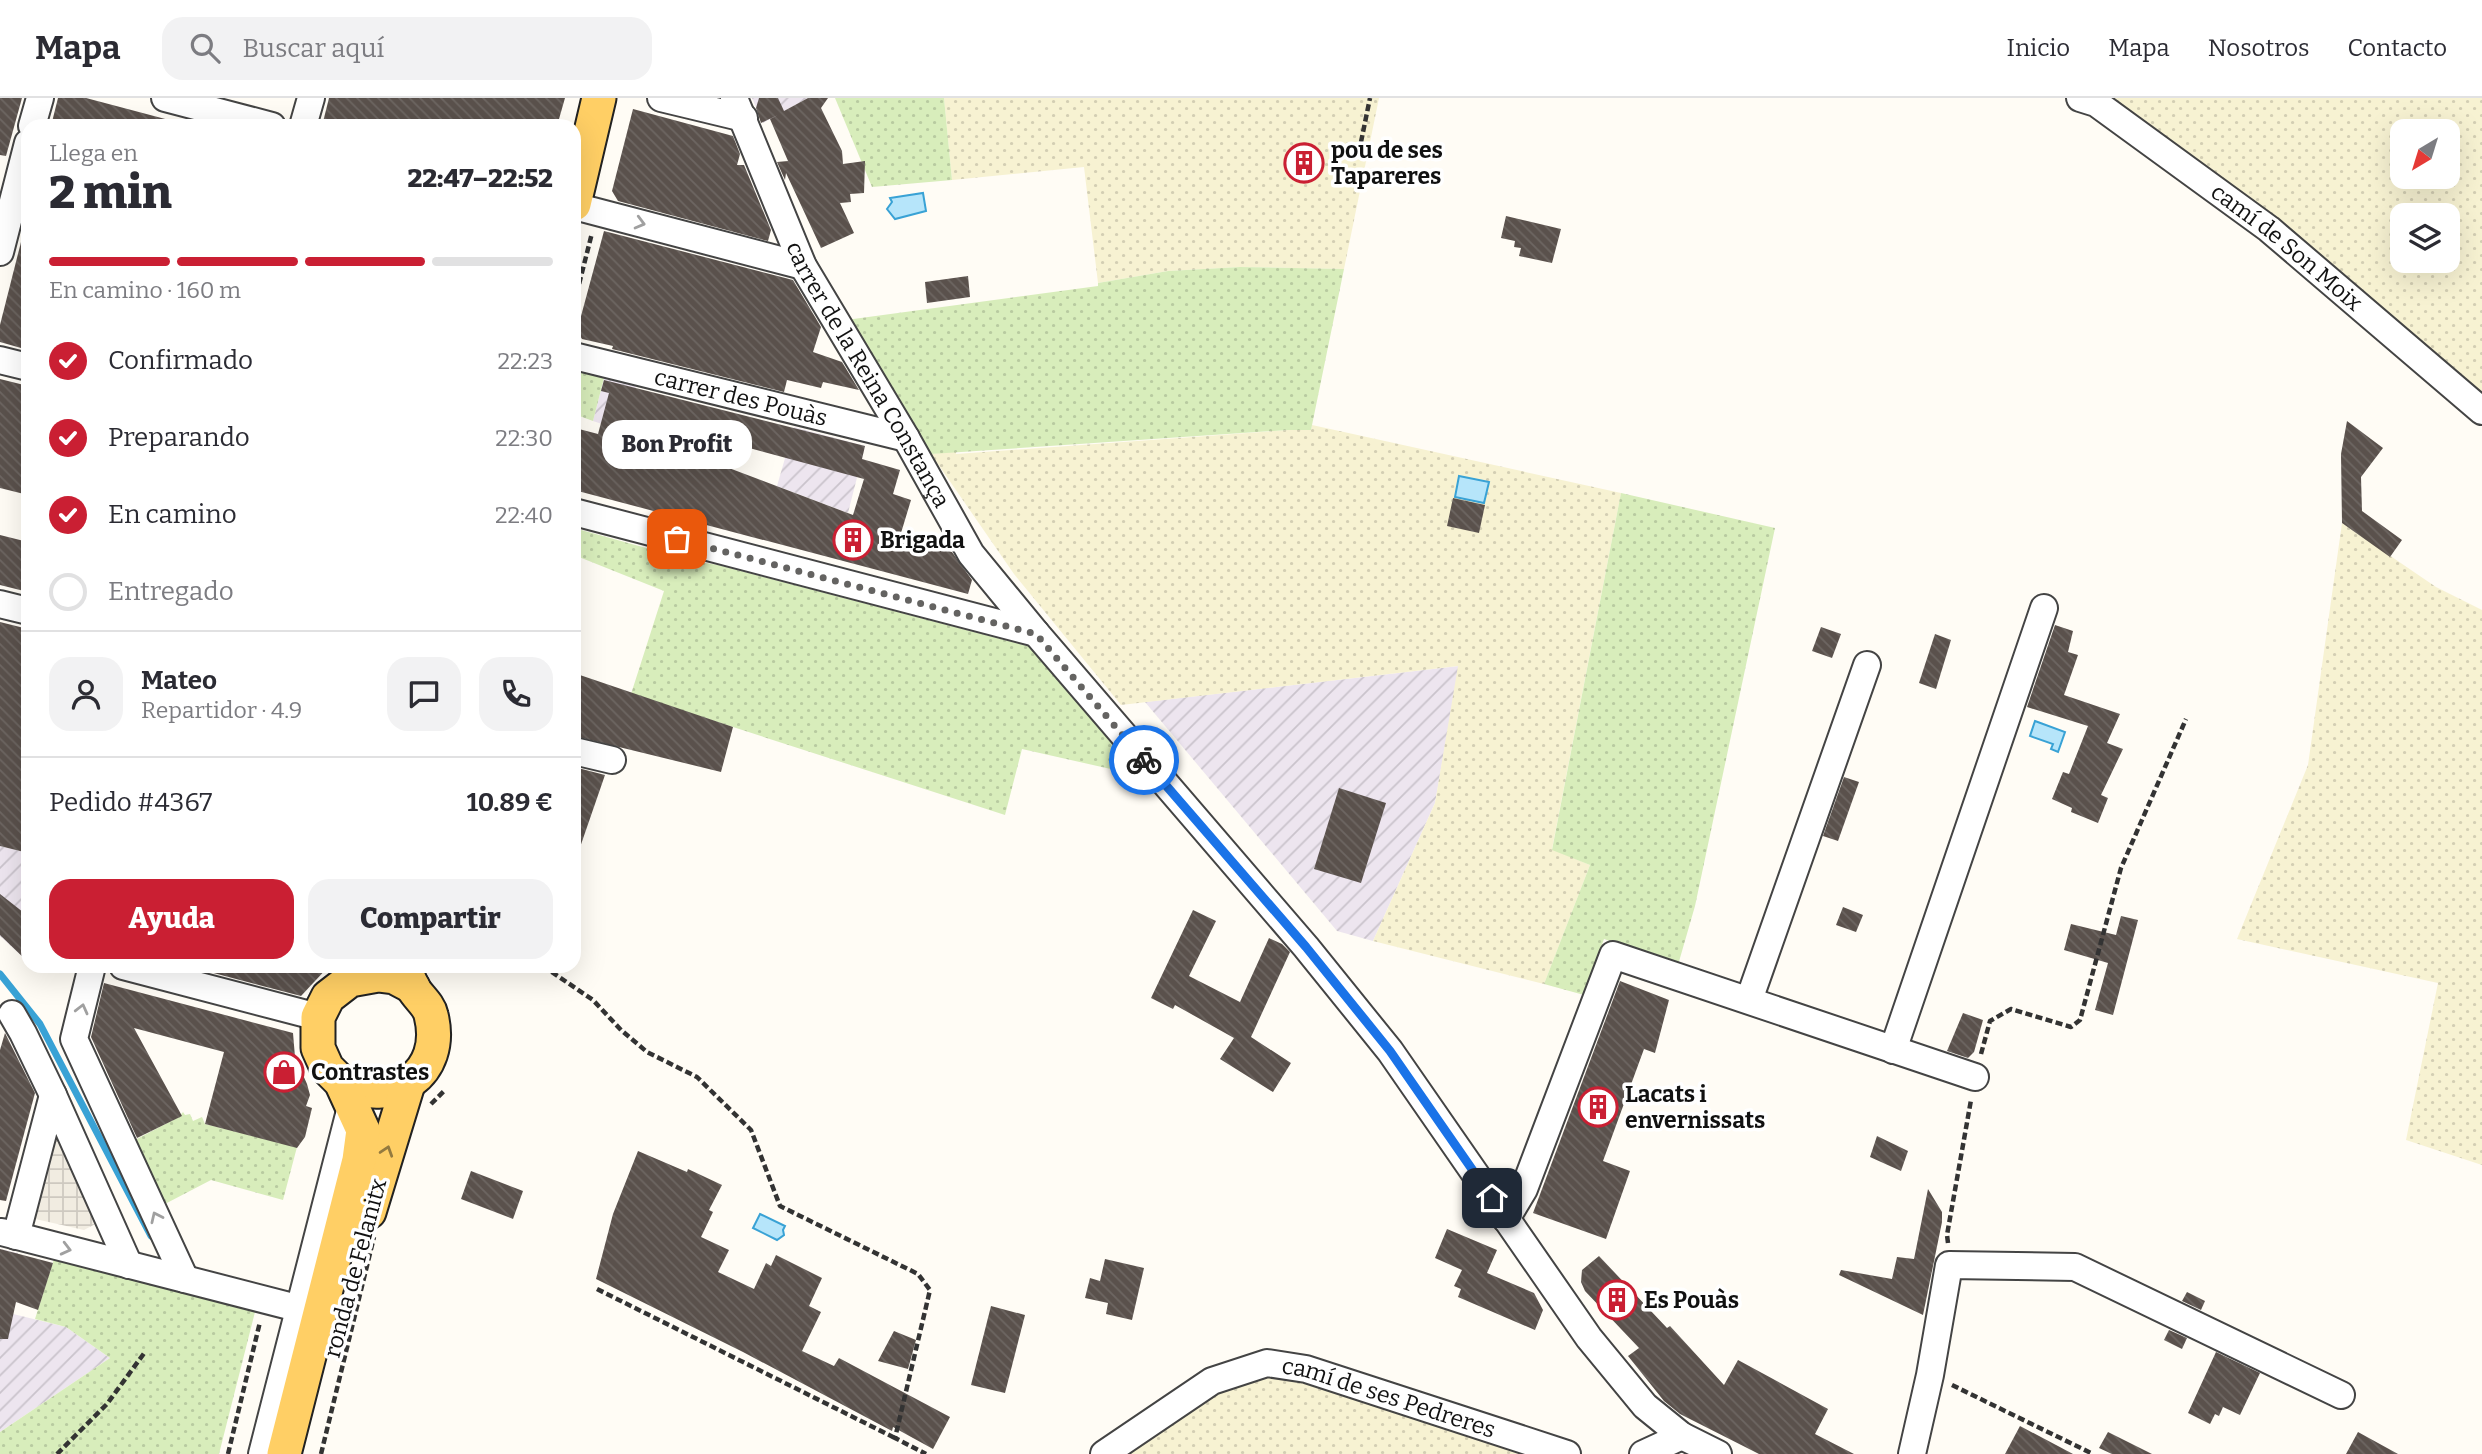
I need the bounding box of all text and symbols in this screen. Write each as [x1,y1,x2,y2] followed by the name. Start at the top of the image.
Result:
[162,17,652,80] search box
[35,28,120,68] text: Mapa
[186,29,224,67] icon: search
[242,33,384,64] text: Buscar aquí
[2006,34,2070,62] text: Inicio
[2108,34,2170,62] text: Mapa
[2208,34,2309,62] text: Nosotros
[2347,34,2447,62] text: Contacto
[2390,119,2460,189] north arrow
[2390,119,2460,273] map controls
[1331,136,1443,190] place label: pou de ses Tapareres
[49,139,138,167] text: Llega en
[1283,142,1325,184] building icon: pou de ses Tapareres
[407,163,553,194] text: 22:47–22:52
[49,165,172,220] text: 2 min
[2206,178,2368,317] street label: camí de Son Moix
[2390,203,2460,273] button: layers
[634,215,646,229] one-way arrow
[780,237,956,513] street label: carrer de la Reina Constança
[49,276,241,304] text: En camino · 160 m
[49,342,87,380] icon: check
[108,345,253,376] text: Confirmado
[498,347,553,375] text: 22:23
[652,362,830,432] street label: carrer des Pouàs
[49,419,87,457] icon: check
[602,420,752,469] callout: Bon Profit
[108,422,250,453] text: Preparando
[495,424,553,452] text: 22:30
[621,430,733,458] text: Bon Profit
[49,496,87,534] icon: check
[108,499,237,530] text: En camino
[495,501,553,529] text: 22:40
[647,509,707,569] pin
[832,519,874,561] building icon: Brigada
[658,520,696,558] icon: bag
[880,526,965,554] place label: Brigada
[108,576,234,607] text: Entregado
[49,657,123,731] button: person
[387,657,461,731] button: chat
[479,657,553,731] button: phone
[141,665,217,696] text: Mateo
[141,696,302,724] text: Repartidor · 4.9
[1109,725,1179,795] courier
[1125,741,1163,779] icon: bike
[49,787,212,818] text: Pedido #4367
[467,787,553,818] text: 10.89 €
[49,879,294,959] button: Ayuda
[308,879,553,959] button: Compartir
[74,1003,88,1015] one-way arrow
[263,1051,305,1093] shop icon: Contrastes
[311,1058,429,1086] place label: Contrastes
[1625,1080,1765,1134] place label: Lacats i envernissats
[1577,1086,1619,1128] building icon: Lacats i envernissats
[378,1146,393,1158] one-way arrow
[1462,1168,1522,1228] pin
[318,1175,392,1361] street label: ronda de Felanitx
[1473,1179,1511,1217] icon: home
[150,1212,164,1224] one-way arrow
[60,1240,72,1255] one-way arrow
[1596,1279,1638,1321] building icon: Es Pouàs
[1644,1286,1739,1314] place label: Es Pouàs
[1280,1352,1499,1444] street label: camí de ses Pedreres

